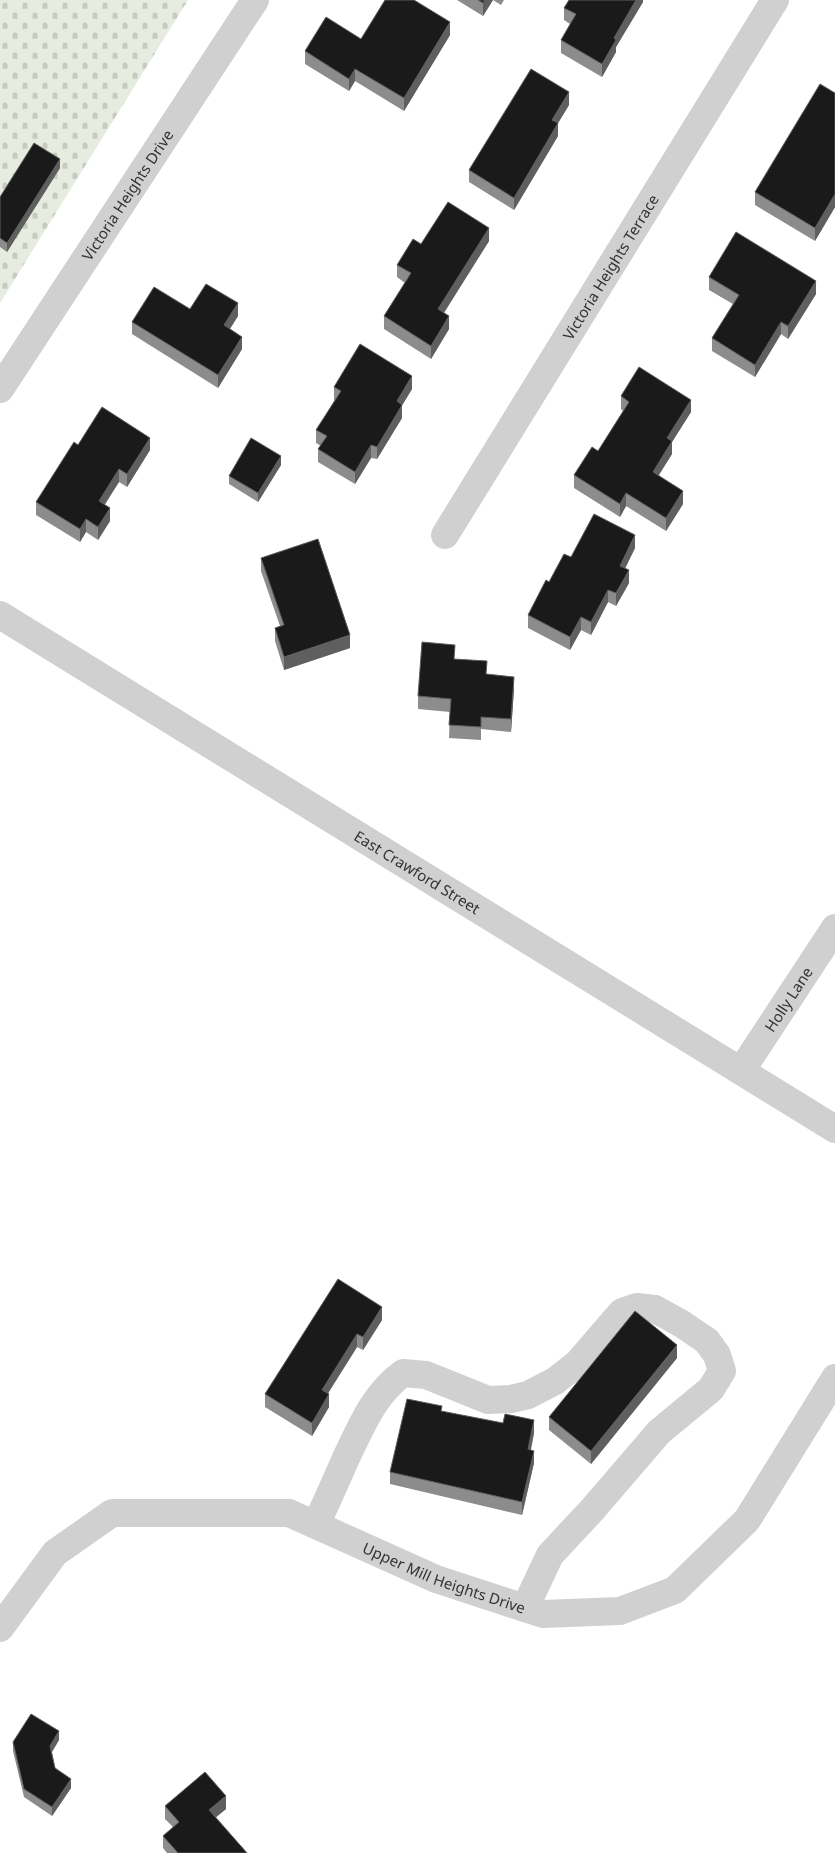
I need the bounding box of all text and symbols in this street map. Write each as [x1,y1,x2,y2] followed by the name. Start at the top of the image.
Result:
[77,126,177,264] street label: Victoria Heights Drive
[558,190,663,343] street label: Victoria Heights Terrace
[351,826,484,918] street label: East Crawford Street
[760,963,817,1035] street label: Holly Lane
[360,1537,528,1618] street label: Upper Mill Heights Drive

